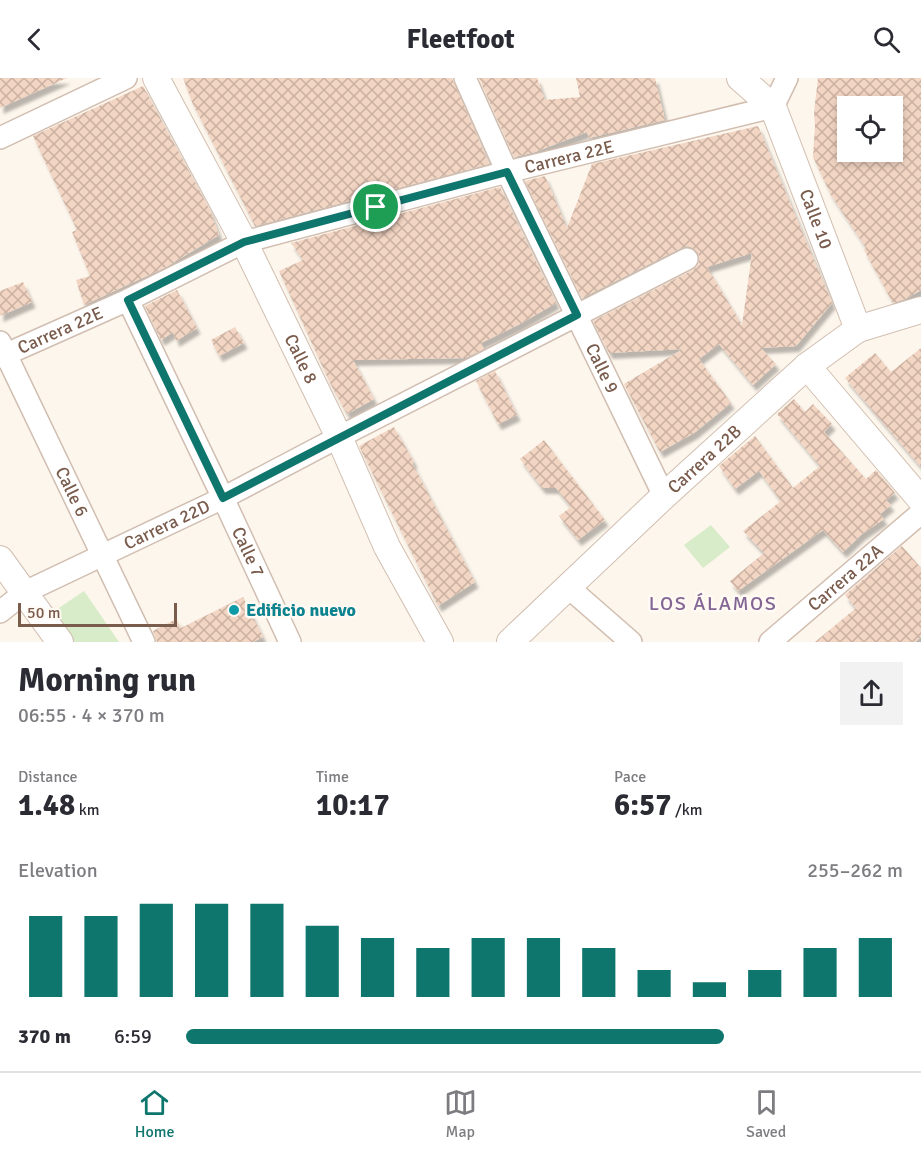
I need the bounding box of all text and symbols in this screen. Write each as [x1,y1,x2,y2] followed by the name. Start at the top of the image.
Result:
[18,23,51,56] icon: back
[406,23,515,56] text: Fleetfoot
[870,23,903,56] icon: search
[837,96,903,162] map controls
[837,96,903,162] button: locate
[522,135,616,178] street label: Carrera 22E
[350,181,401,232] pin
[794,186,837,252] street label: Calle 10
[359,190,392,223] icon: arrive
[14,302,106,359] street label: Carrera 22E
[279,330,322,387] street label: Calle 8
[581,340,623,397] street label: Calle 9
[663,420,746,498] street label: Carrera 22B
[50,463,93,520] street label: Calle 6
[120,495,213,554] street label: Carrera 22D
[227,523,269,580] street label: Calle 7
[803,539,887,616] street label: Carrera 22A
[649,591,777,616] district label: LOS ÁLAMOS
[246,599,356,621] place label: Edificio nuevo
[18,600,177,628] scale bar
[27,603,61,623] text: 50 m
[227,603,241,617] marker: Edificio nuevo
[18,660,196,701] text: Morning run
[840,662,903,725] button: share
[18,703,165,728] text: 06:55 · 4 × 370 m
[18,767,78,787] text: Distance
[316,767,349,787] text: Time
[614,767,646,787] text: Pace
[18,787,75,824] text: 1.48
[316,787,390,824] text: 10:17
[614,787,671,824] text: 6:57
[75,800,100,820] text: km
[671,800,703,820] text: /km
[18,858,98,883] text: Elevation
[807,858,903,883] text: 255–262 m
[18,1024,71,1049] text: 370 m
[114,1024,152,1049] text: 6:59
[135,1086,175,1142] tab: Home
[444,1086,477,1142] tab: Map
[746,1086,786,1142] tab: Saved

